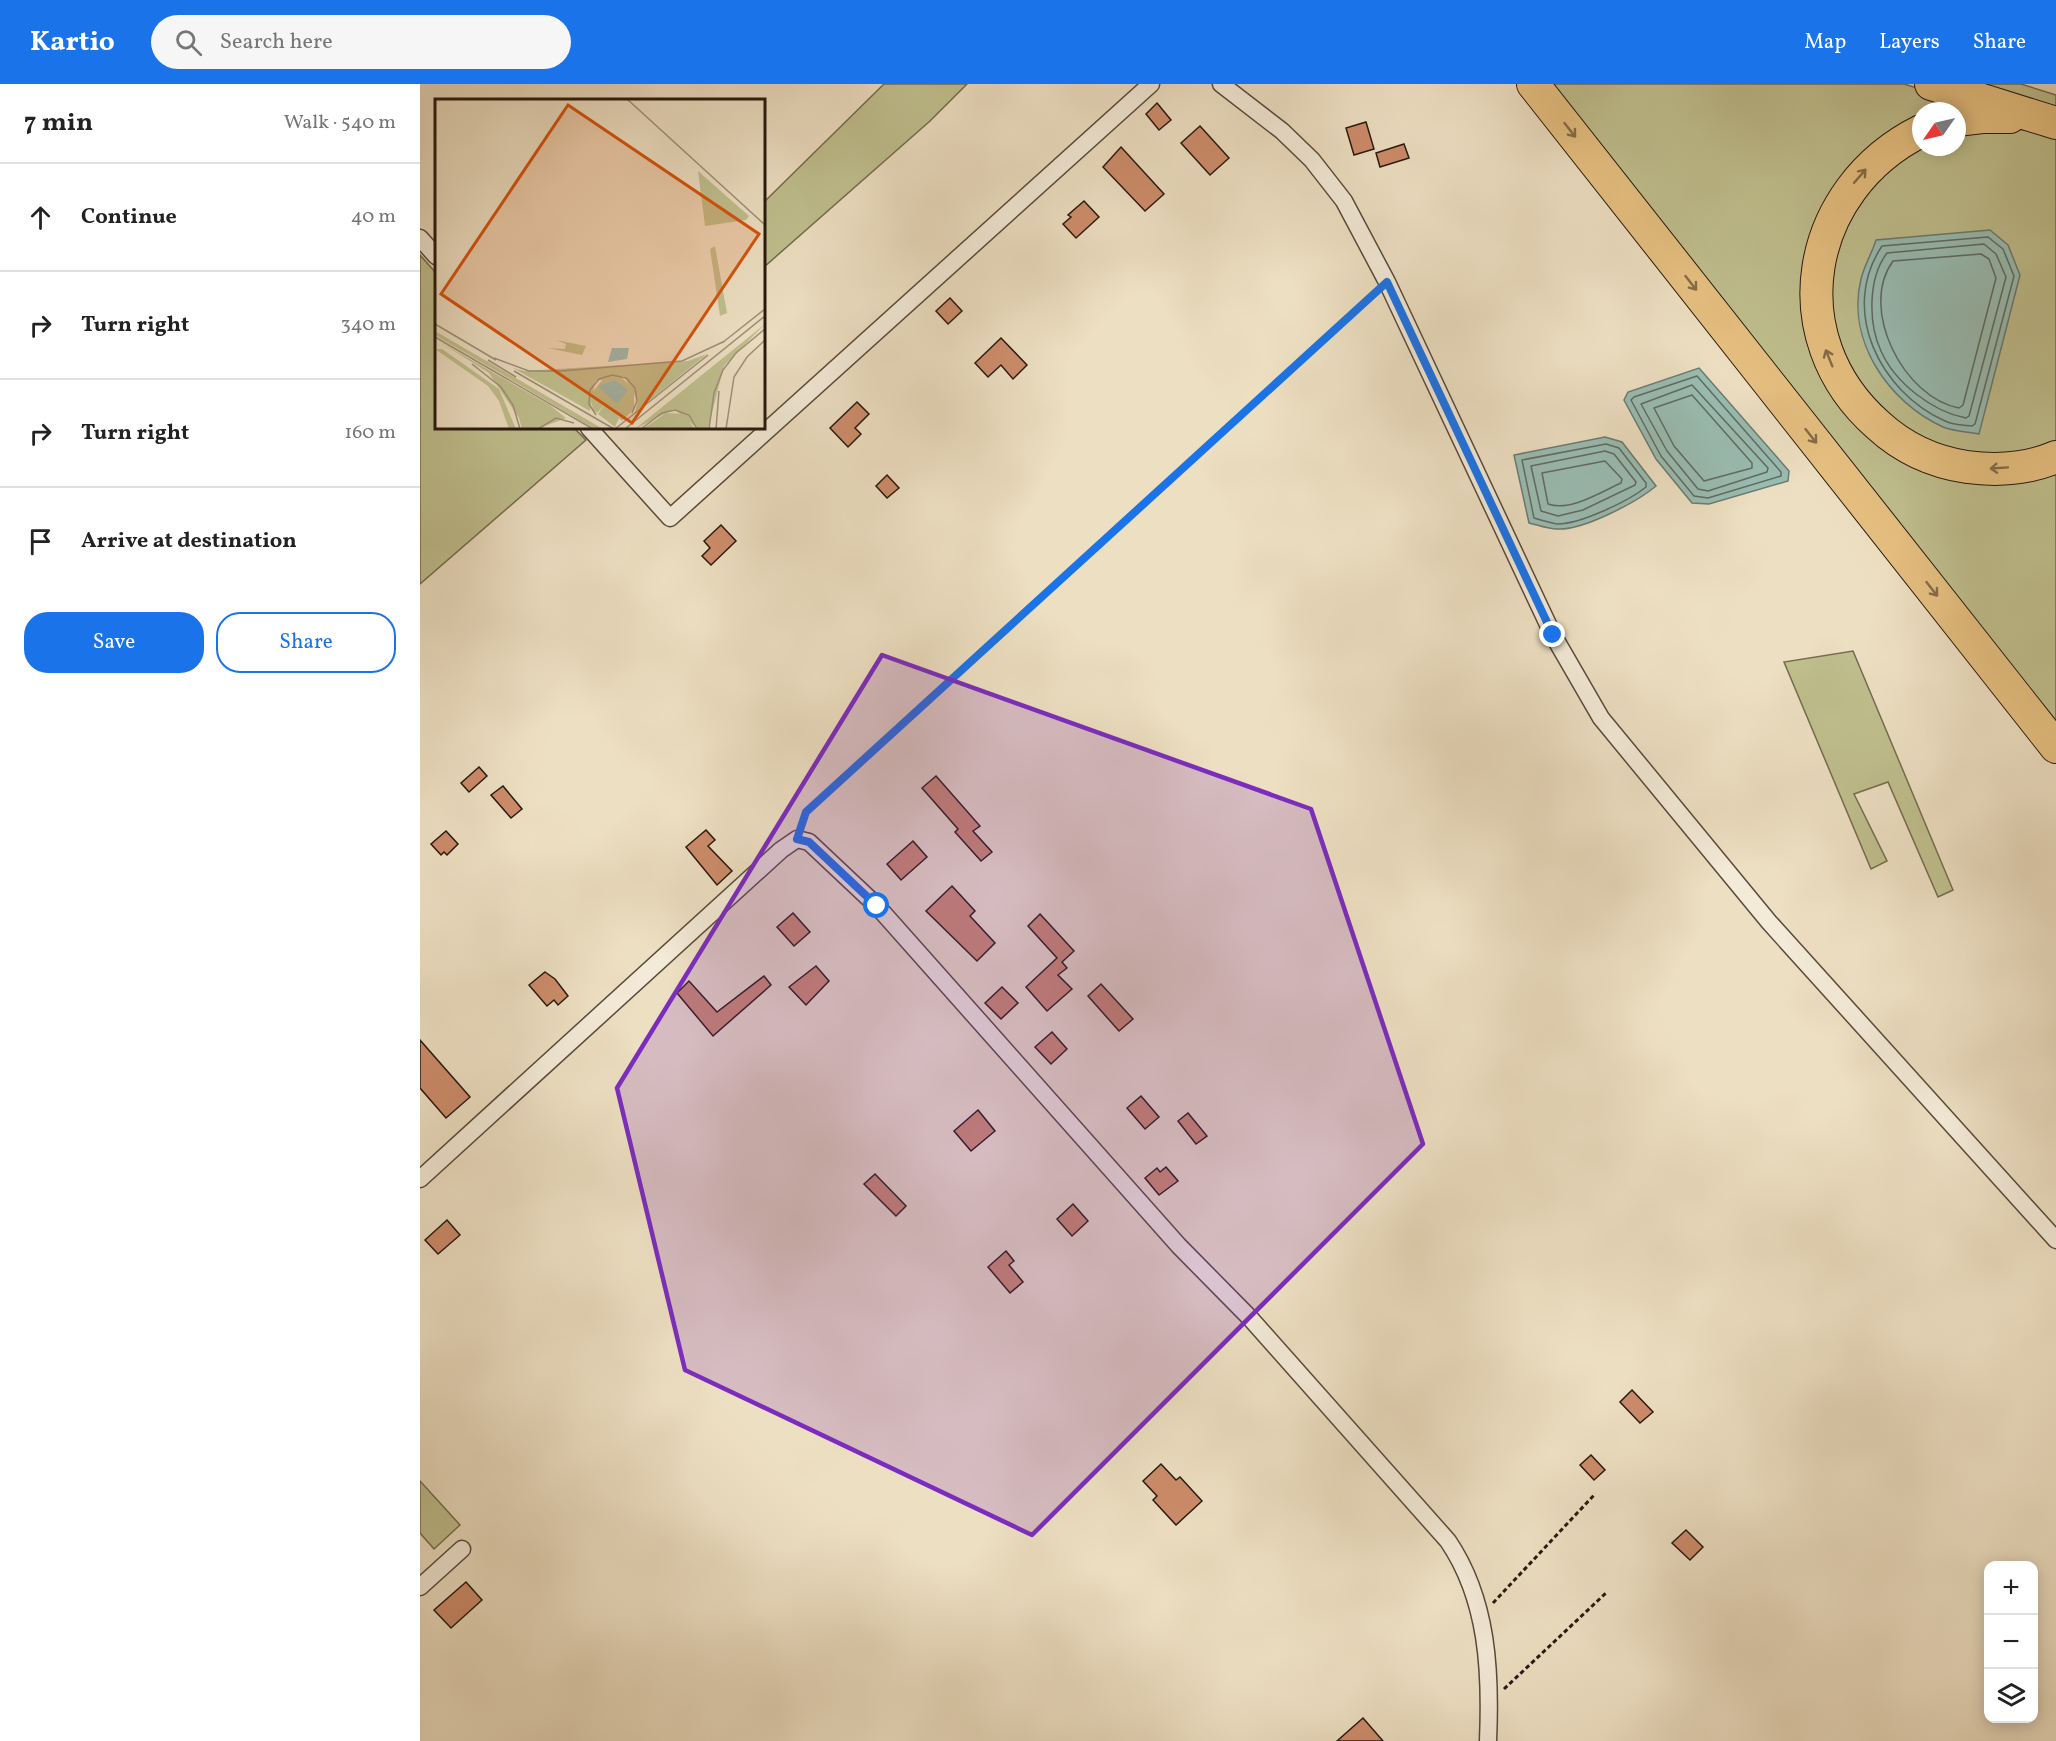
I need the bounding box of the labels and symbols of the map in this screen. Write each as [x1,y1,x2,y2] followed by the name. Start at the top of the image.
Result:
[435,99,765,429] inset map
[1912,102,1966,156] north arrow
[1563,121,1576,137] one-way arrow
[1853,169,1867,184] one-way arrow
[1684,275,1697,291] one-way arrow
[1823,349,1834,368] one-way arrow
[1805,428,1818,444] one-way arrow
[1990,463,2009,474] one-way arrow
[1926,581,1939,597] one-way arrow
[1539,621,1565,647] route end
[863,892,889,918] route start

